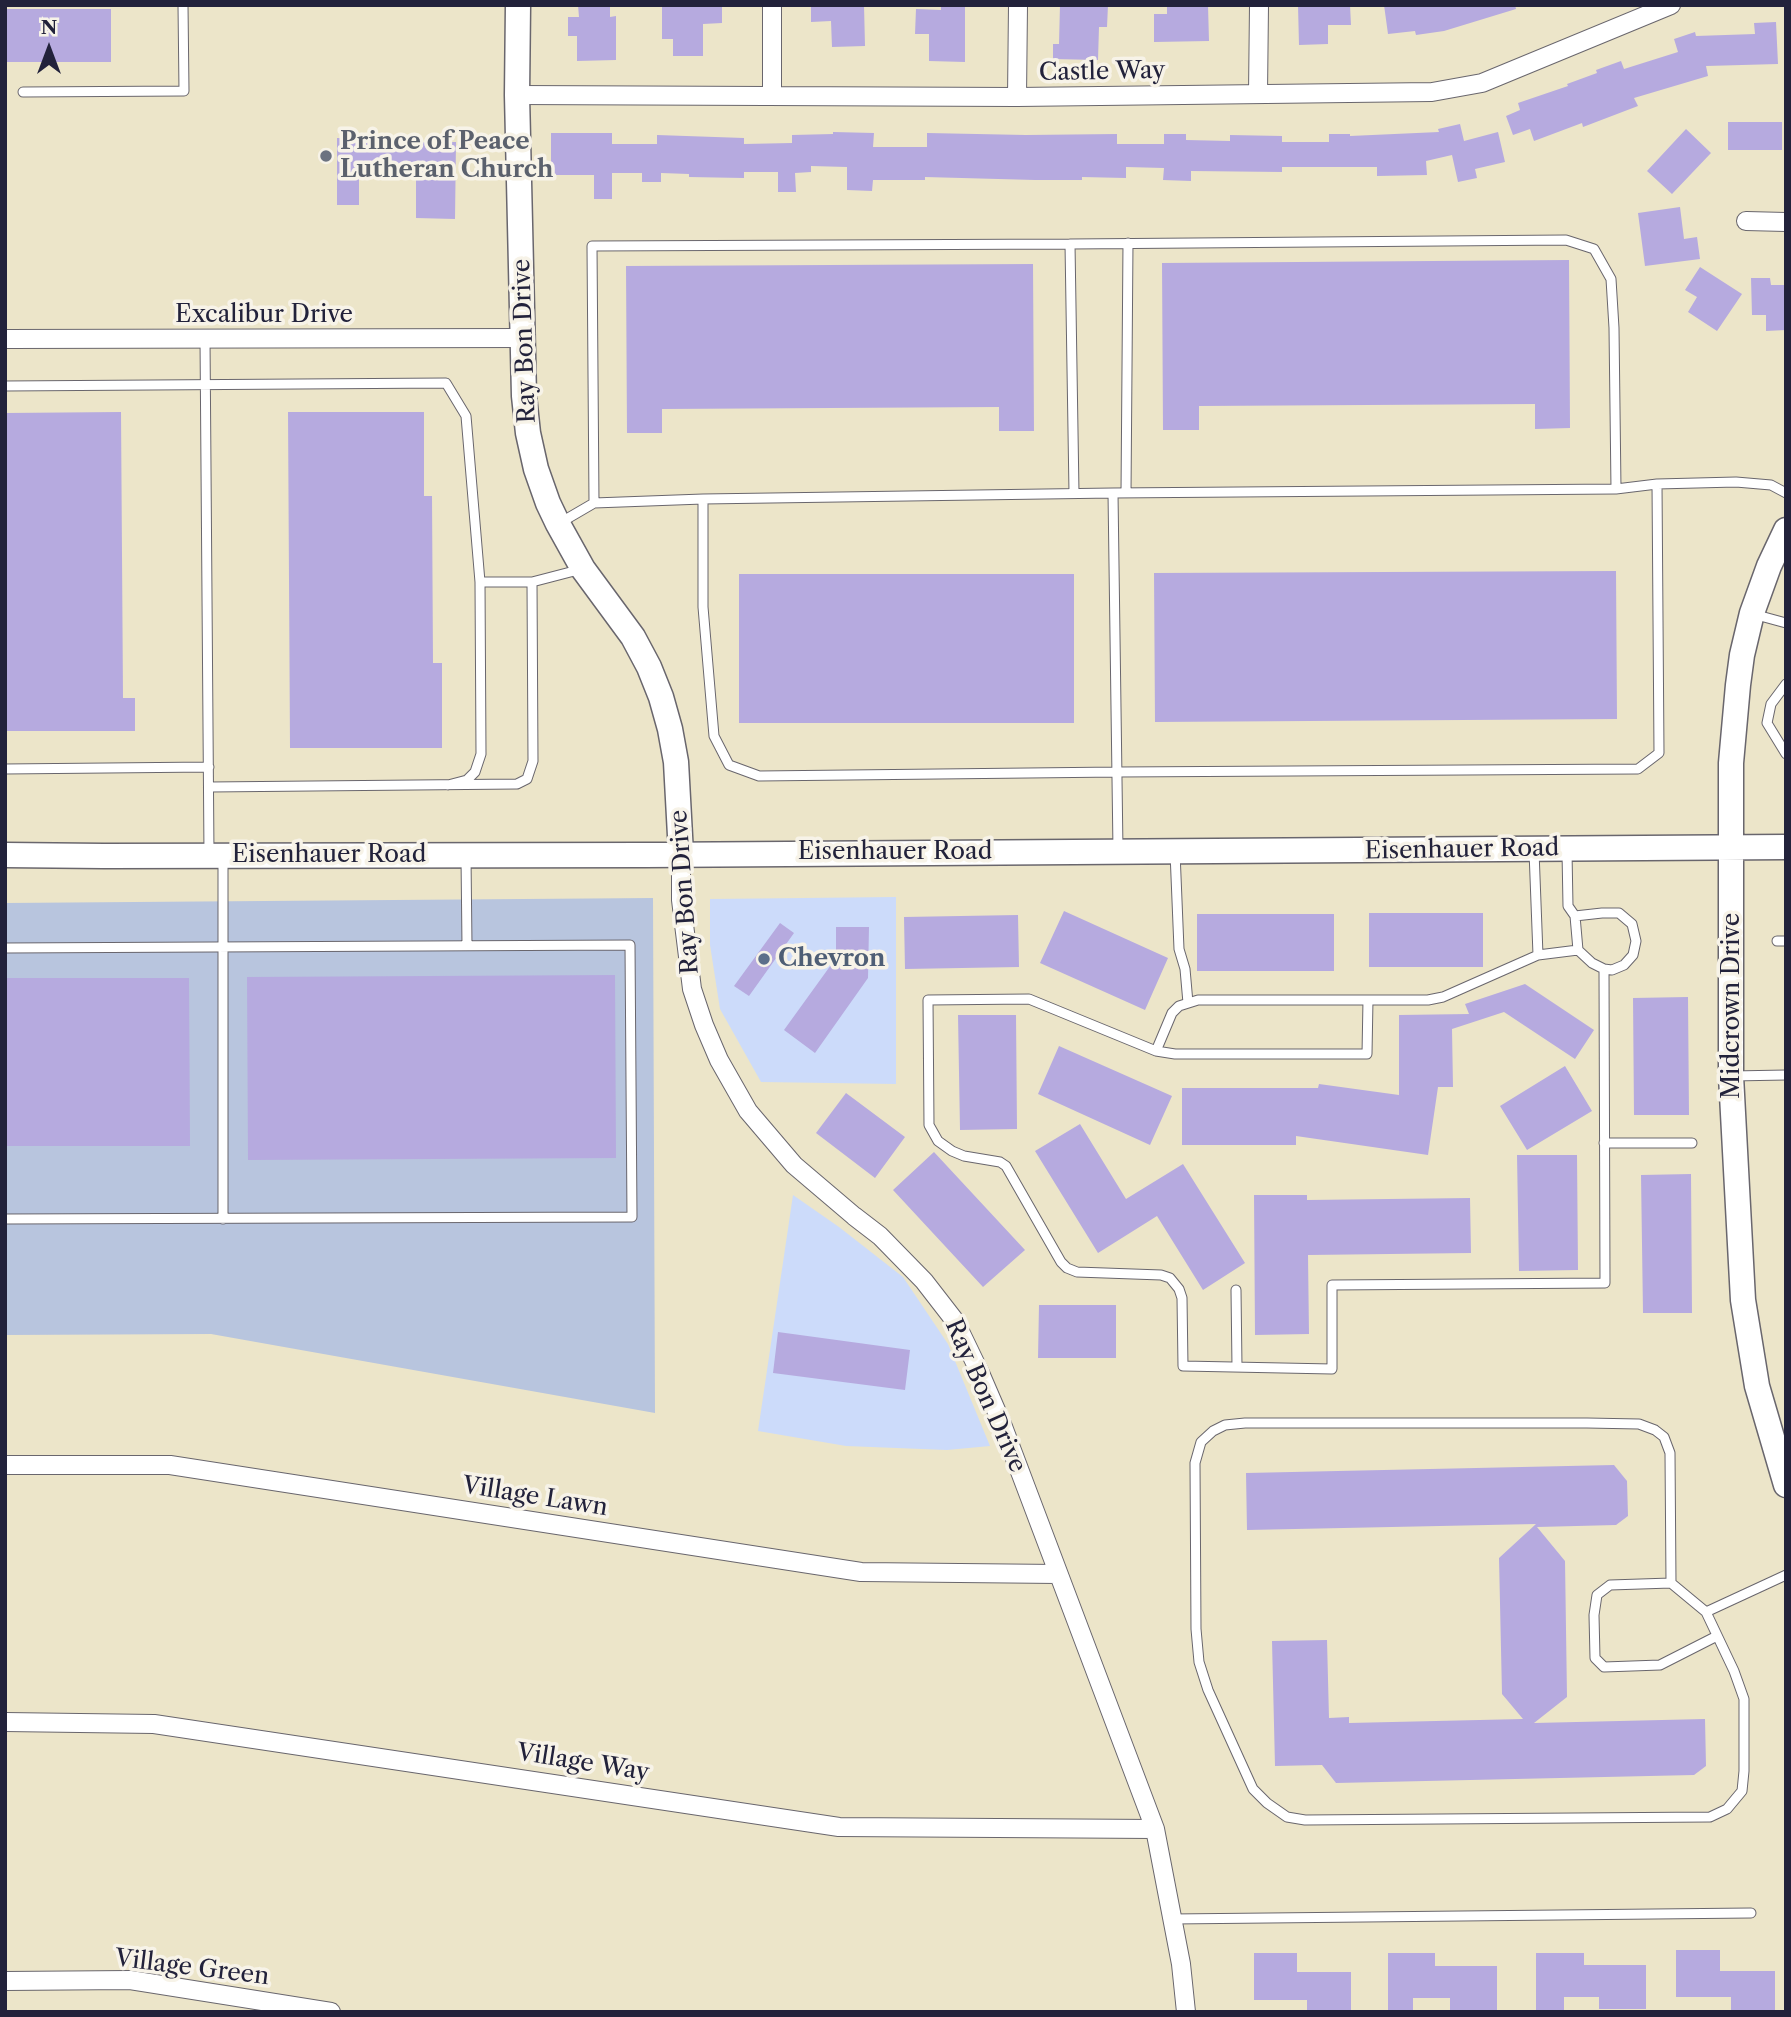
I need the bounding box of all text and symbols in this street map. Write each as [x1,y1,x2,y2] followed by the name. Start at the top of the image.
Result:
[14,14,84,84] north arrow
[41,16,57,39] text: N
[1039,56,1165,88] street label: Castle Way
[340,128,554,184] place label: Prince of Peace Lutheran Church
[318,148,334,164] marker: Prince of Peace Lutheran Church
[508,258,542,424] street label: Ray Bon Drive
[175,301,353,329] street label: Excalibur Drive
[665,809,705,975] street label: Ray Bon Drive
[1364,834,1560,866] street label: Eisenhauer Road
[798,838,992,866] street label: Eisenhauer Road
[232,841,426,869] street label: Eisenhauer Road
[1718,913,1746,1099] street label: Midcrown Drive
[778,945,886,973] place label: Chevron
[756,951,772,967] marker: Chevron
[938,1315,1032,1477] street label: Ray Bon Drive
[460,1471,610,1523] street label: Village Lawn
[515,1738,651,1788] street label: Village Way
[113,1944,271,1992] street label: Village Green

